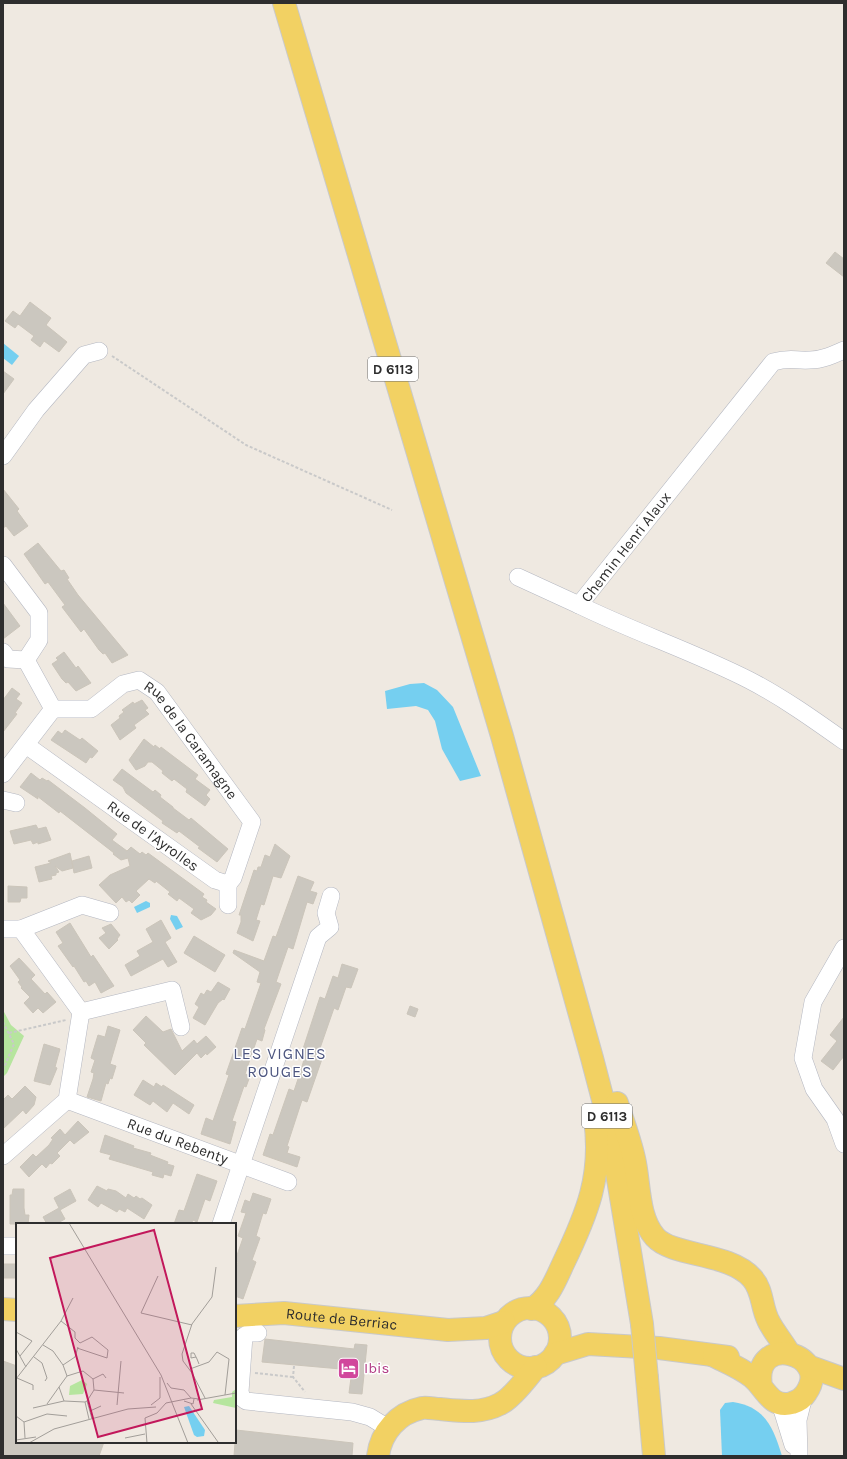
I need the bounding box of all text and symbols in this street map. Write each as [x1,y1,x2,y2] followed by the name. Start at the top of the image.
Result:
[368,357,418,381] road number: D 6113
[577,488,675,606] street label: Chemin Henri Alaux
[141,677,241,803] street label: Rue de la Caramagne
[104,797,202,875] street label: Rue de l'Ayrolles
[233,1044,327,1081] district label: LES VIGNES ROUGES
[582,1104,632,1128] road number: D 6113
[125,1114,231,1168] street label: Rue du Rebenty
[16,1223,236,1443] inset map
[285,1304,398,1334] street label: Route de Berriac
[336,1355,362,1381] hotel icon: Ibis
[364,1359,389,1377] place label: Ibis

